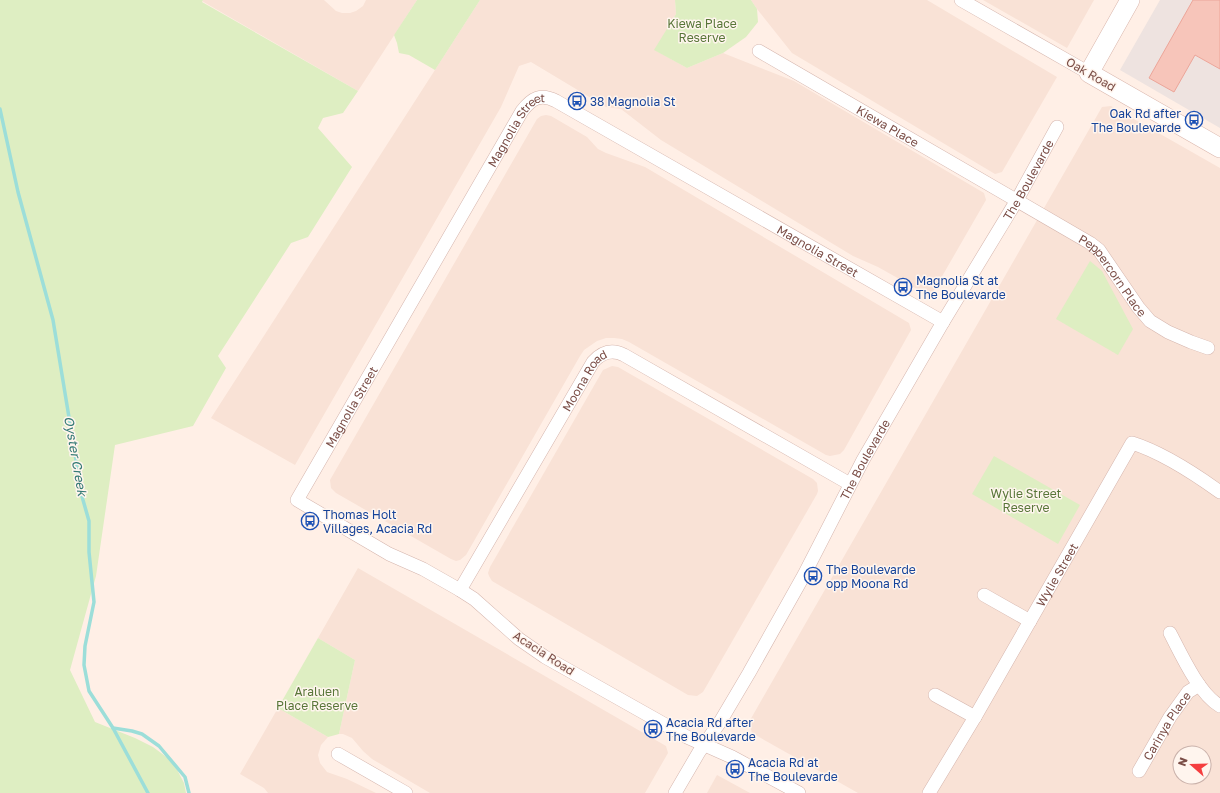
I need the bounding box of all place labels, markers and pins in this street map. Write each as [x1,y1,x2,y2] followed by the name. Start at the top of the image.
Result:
[567,91,587,111] bus stop icon: 38 Magnolia St
[590,94,676,109] place label: 38 Magnolia St
[1091,106,1181,135] place label: Oak Rd after The Boulevarde
[1184,110,1204,130] bus stop icon: Oak Rd after The Boulevarde
[916,273,1006,302] place label: Magnolia St at The Boulevarde
[893,277,913,297] bus stop icon: Magnolia St at The Boulevarde
[323,507,432,536] place label: Thomas Holt Villages, Acacia Rd
[300,511,320,531] bus stop icon: Thomas Holt Villages, Acacia Rd
[826,562,916,591] place label: The Boulevarde opp Moona Rd
[803,566,823,586] bus stop icon: The Boulevarde opp Moona Rd
[666,715,756,744] place label: Acacia Rd after The Boulevarde
[643,719,663,739] bus stop icon: Acacia Rd after The Boulevarde
[748,755,838,784] place label: Acacia Rd at The Boulevarde
[725,759,745,779] bus stop icon: Acacia Rd at The Boulevarde

